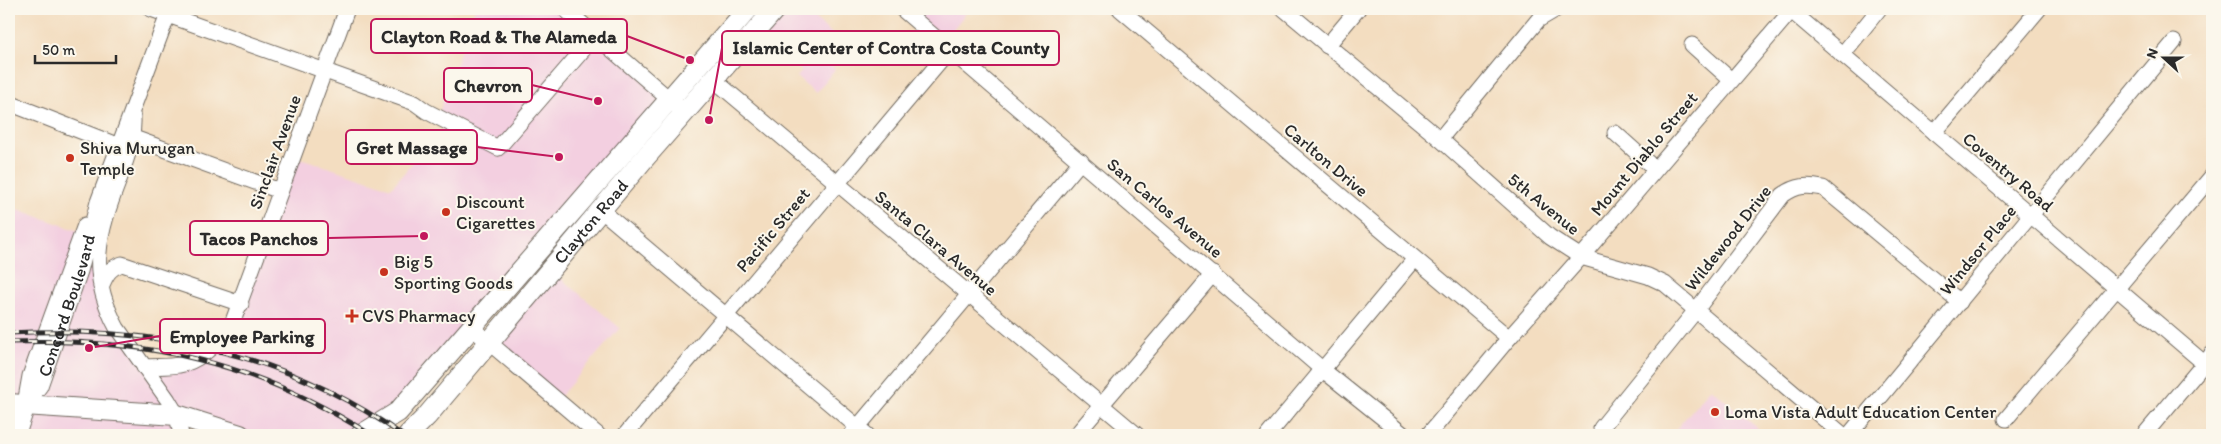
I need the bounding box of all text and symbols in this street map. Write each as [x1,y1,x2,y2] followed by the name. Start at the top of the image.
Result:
[371,19,627,53] callout: Clayton Road & The Alameda
[381,25,618,48] text: Clayton Road & The Alameda
[722,31,1059,65] callout: Islamic Center of Contra Costa County
[35,32,116,64] scale bar
[2138,32,2188,82] north arrow
[733,36,1049,59] text: Islamic Center of Contra Costa County
[42,41,75,59] text: 50 m
[2143,46,2162,61] text: N
[444,68,532,102] callout: Chevron
[454,74,522,97] text: Chevron
[1586,87,1702,221] street label: Mount Diablo Street
[244,92,306,212] street label: Sinclair Avenue
[1279,118,1373,202] street label: Carlton Drive
[1958,127,2058,217] street label: Coventry Road
[346,130,477,164] callout: Gret Massage
[356,136,468,159] text: Gret Massage
[80,137,195,180] place label: Shiva Murugan Temple
[64,152,76,164] marker: Shiva Murugan Temple
[1103,153,1227,263] street label: San Carlos Avenue
[1503,168,1585,240] street label: 5th Avenue
[549,175,633,269] street label: Clayton Road
[1680,181,1776,295] street label: Wildewood Drive
[731,183,815,277] street label: Pacific Street
[870,185,1002,301] street label: Santa Clara Avenue
[456,191,535,234] place label: Discount Cigarettes
[1935,200,2021,300] street label: Windsor Place
[440,206,452,218] marker: Discount Cigarettes
[190,221,328,255] callout: Tacos Panchos
[199,227,319,250] text: Tacos Panchos
[33,232,100,380] street label: Concord Boulevard
[394,251,513,294] place label: Big 5 Sporting Goods
[378,266,390,278] marker: Big 5 Sporting Goods
[362,305,476,327] place label: CVS Pharmacy
[346,310,358,322] marker: CVS Pharmacy
[160,319,325,353] callout: Employee Parking
[170,325,315,348] text: Employee Parking
[1725,401,1997,423] place label: Loma Vista Adult Education Center
[1709,406,1721,418] marker: Loma Vista Adult Education Center

